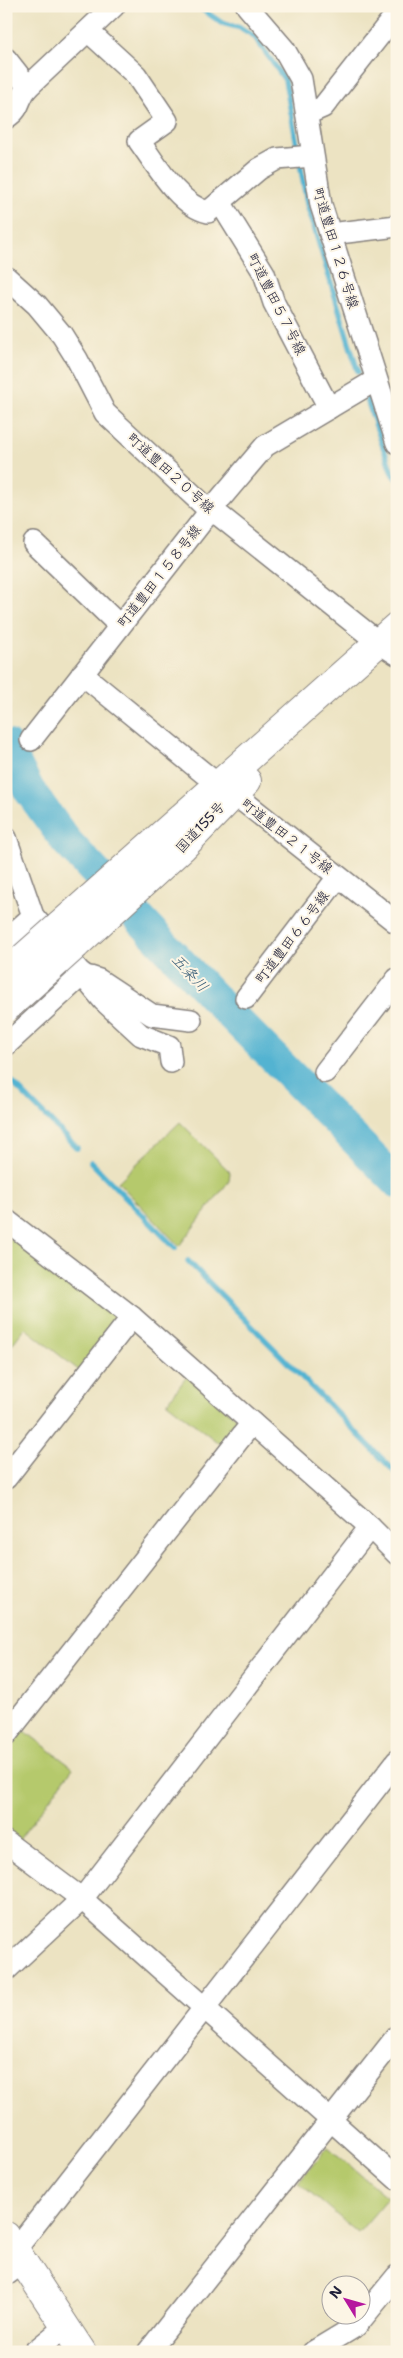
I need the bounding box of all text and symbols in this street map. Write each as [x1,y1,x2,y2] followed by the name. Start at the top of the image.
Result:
[309,185,363,311] street label: 町道豊田１２６号線
[244,250,310,358] street label: 町道豊田５７号線
[123,429,219,517] street label: 町道豊田２０号線
[113,521,205,631] street label: 町道豊田１５８号線
[237,794,337,878] street label: 町道豊田２１号線
[171,797,229,857] street label: 国道155号
[251,887,333,987] street label: 町道豊田６６号線
[167,950,213,996] water label: 五条川
[320,2276,370,2326] north arrow
[325,2282,346,2302] text: N

